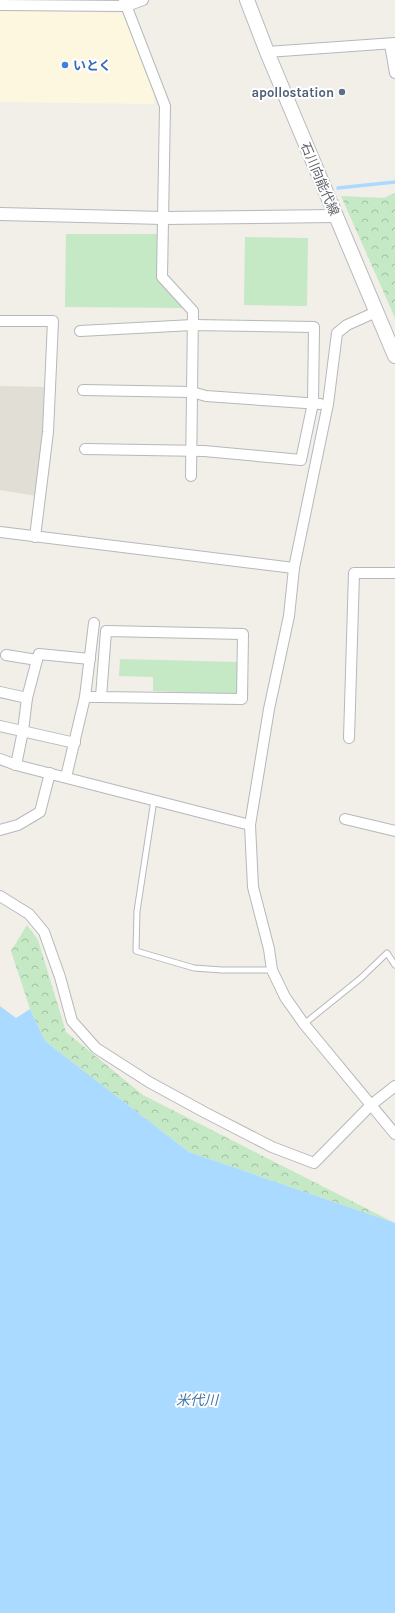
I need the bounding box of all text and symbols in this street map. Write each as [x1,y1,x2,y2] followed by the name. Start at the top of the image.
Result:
[73,58,112,73] place label: いとく
[60,60,70,70] marker: いとく
[251,85,334,100] place label: apollostation
[337,87,347,97] marker: apollostation
[298,140,342,218] street label: 石川向能代線
[176,1392,220,1409] water label: 米代川

